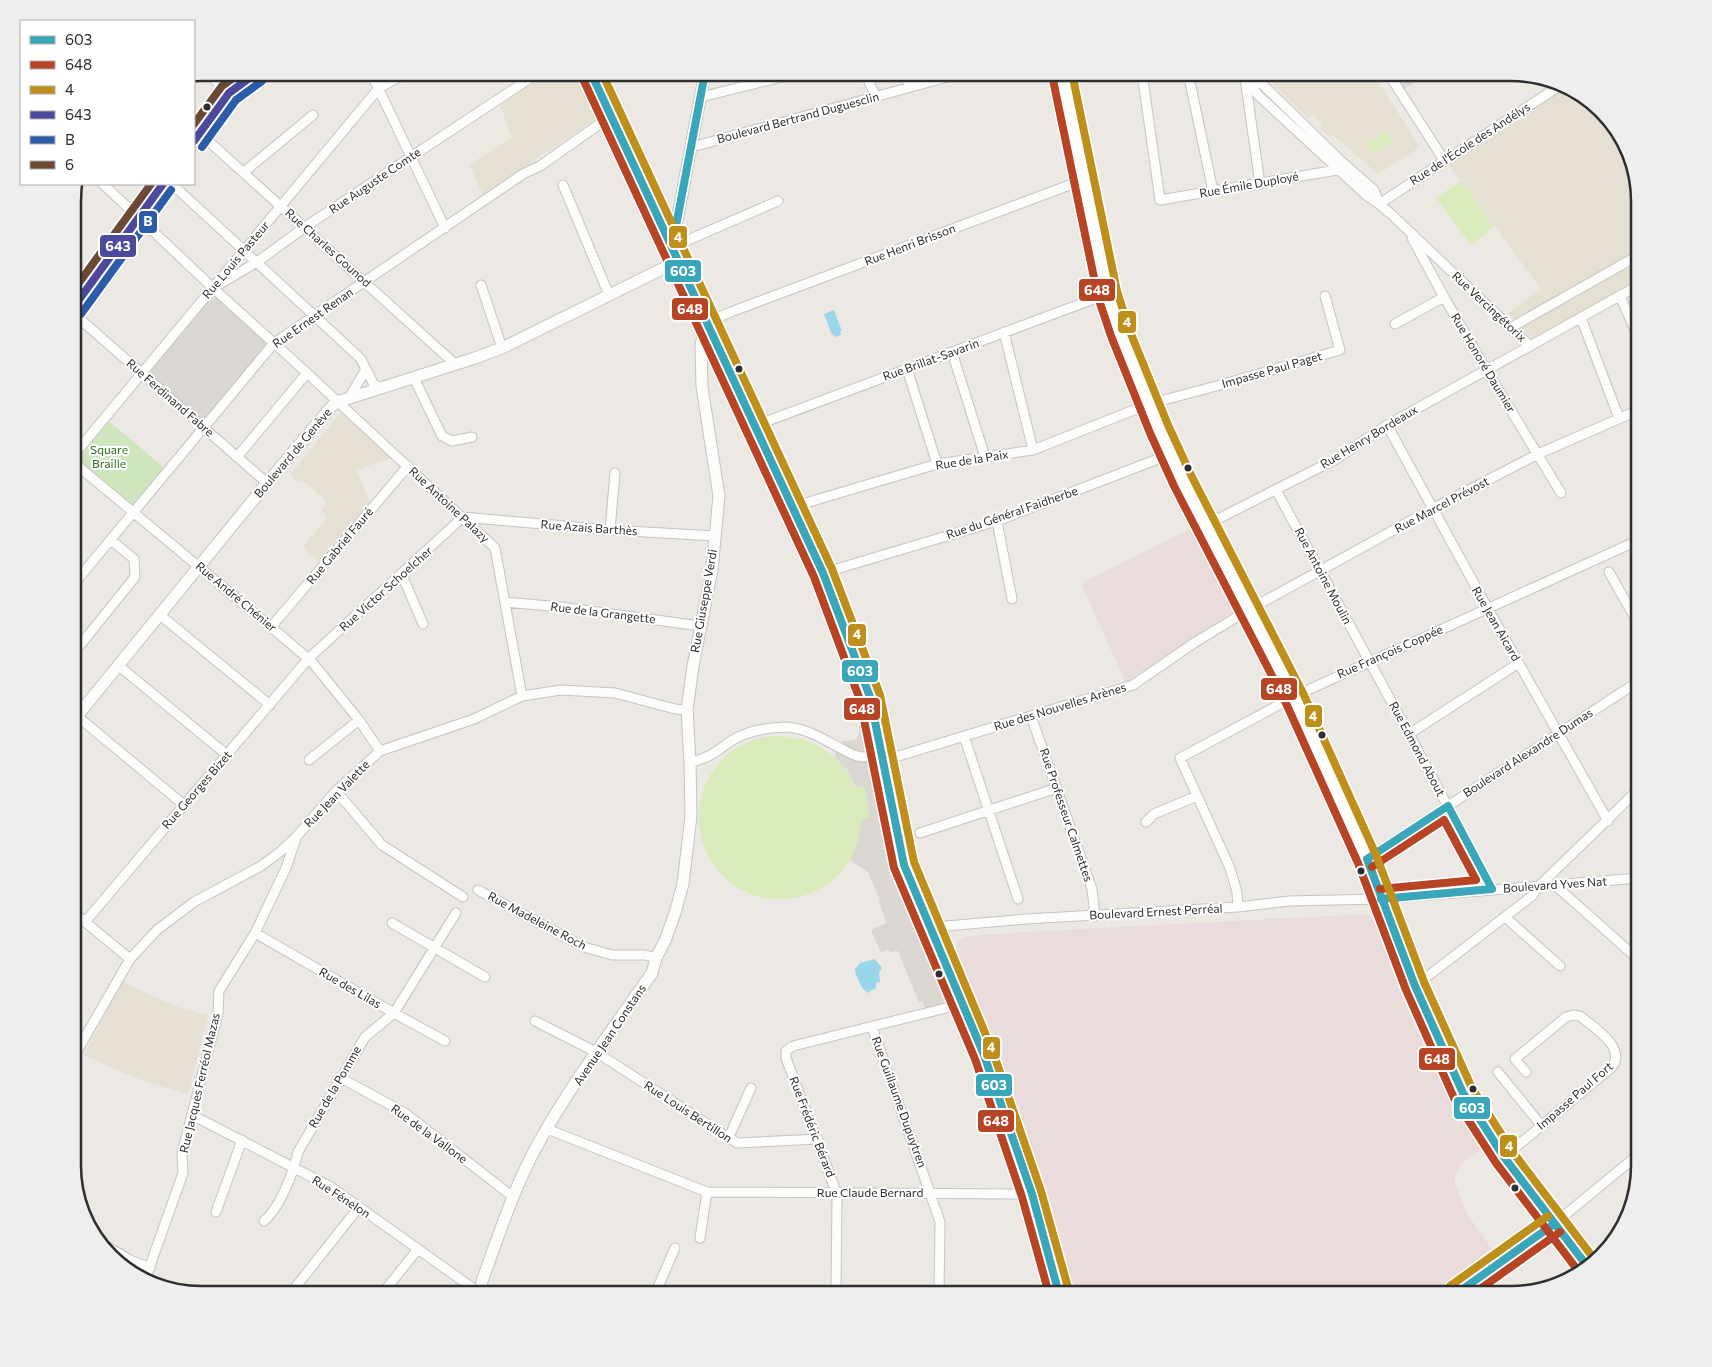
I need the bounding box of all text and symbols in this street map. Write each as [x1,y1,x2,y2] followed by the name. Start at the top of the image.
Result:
[20,20,195,185] legend
[65,30,92,48] text: 603
[65,55,92,73] text: 648
[65,80,74,98] text: 4
[715,89,880,145] street label: Boulevard Bertrand Duguesclin
[1407,99,1532,187] street label: Rue de l'École des Andélys
[202,102,212,112] unlabelled marker
[65,105,92,123] text: 643
[65,130,75,148] text: B
[326,144,423,216] street label: Rue Auguste Comte
[65,155,74,173] text: 6
[1198,168,1300,200] street label: Rue Émile Duployé
[283,205,374,289] street label: Rue Charles Gounod
[138,210,158,234] line badge: B
[143,212,153,229] text: B
[199,218,272,301] street label: Rue Louis Pasteur
[862,220,957,268] street label: Rue Henri Brisson
[668,225,688,249] line badge: 4
[674,228,683,245] text: 4
[99,234,137,258] line badge: 643
[105,237,131,254] text: 643
[664,259,702,283] line badge: 603
[670,262,696,279] text: 603
[1450,268,1530,345] street label: Rue Vercingétorix
[1078,278,1116,302] line badge: 648
[1084,281,1110,298] text: 648
[269,284,355,350] street label: Rue Ernest Renan
[671,297,709,321] line badge: 648
[677,300,703,317] text: 648
[1117,310,1137,334] line badge: 4
[1449,310,1519,415] street label: Rue Honoré Daumier
[1123,313,1132,330] text: 4
[881,335,981,383] street label: Rue Brillat-Savarin
[1220,348,1324,390] street label: Impasse Paul Paget
[124,356,217,439] street label: Rue Ferdinand Fabre
[734,364,744,374] unlabelled marker
[1317,401,1420,471] street label: Rue Henry Bordeaux
[251,405,334,500] street label: Boulevard de Genève
[90,442,128,470] park label: Square Braille
[934,446,1010,472] street label: Rue de la Paix
[1183,463,1193,473] unlabelled marker
[407,464,493,545] street label: Rue Antoine Palazy
[1392,473,1491,535] street label: Rue Marcel Prévost
[944,483,1079,541] street label: Rue du Général Faidherbe
[303,504,375,586] street label: Rue Gabriel Fauré
[540,517,638,537] street label: Rue Azais Barthès
[1292,525,1355,626] street label: Rue Antoine Moulin
[336,543,435,634] street label: Rue Victor Schoelcher
[687,548,719,654] street label: Rue Giuseppe Verdi
[193,558,280,634] street label: Rue André Chénier
[1469,584,1524,664] street label: Rue Jean Aicard
[550,599,656,625] street label: Rue de la Grangette
[1335,622,1445,681] street label: Rue François Coppée
[847,623,867,647] line badge: 4
[853,625,862,642] text: 4
[841,659,879,683] line badge: 603
[847,662,873,679] text: 603
[1260,677,1298,701] line badge: 648
[992,679,1128,733] street label: Rue des Nouvelles Arènes
[1266,680,1292,697] text: 648
[843,697,881,721] line badge: 648
[1387,699,1449,798] street label: Rue Edmond About
[849,700,875,717] text: 648
[1304,704,1323,728] line badge: 4
[1460,705,1595,799] street label: Boulevard Alexandre Dumas
[1309,707,1318,724] text: 4
[1317,730,1327,740] unlabelled marker
[1038,746,1096,883] street label: Rue Professeur Calmettes
[159,747,234,831] street label: Rue Georges Bizet
[301,757,373,830] street label: Rue Jean Valette
[1356,866,1366,876] unlabelled marker
[1502,873,1608,895] street label: Boulevard Yves Nat
[486,888,589,952] street label: Rue Madeleine Roch
[1089,901,1223,921] street label: Boulevard Ernest Perréal
[317,964,384,1010] street label: Rue des Lilas
[934,969,944,979] unlabelled marker
[570,981,649,1088] street label: Avenue Jean Constans
[176,1011,223,1154] street label: Rue Jacques Ferréol Mazas
[870,1034,930,1169] street label: Rue Guillaume Dupuytren
[982,1036,1001,1060] line badge: 4
[987,1038,996,1055] text: 4
[305,1043,363,1130] street label: Rue de la Pomme
[1418,1047,1456,1071] line badge: 648
[1424,1050,1450,1067] text: 648
[1533,1058,1615,1132] street label: Impasse Paul Fort
[975,1073,1013,1097] line badge: 603
[787,1074,839,1179] street label: Rue Frédéric Bérard
[981,1076,1007,1093] text: 603
[642,1078,735,1145] street label: Rue Louis Bertillon
[1468,1084,1478,1094] unlabelled marker
[1453,1096,1491,1120] line badge: 603
[1459,1099,1485,1116] text: 603
[389,1101,470,1166] street label: Rue de la Vallone
[977,1109,1015,1133] line badge: 648
[983,1112,1009,1129] text: 648
[1499,1134,1518,1158] line badge: 4
[1505,1137,1514,1154] text: 4
[310,1172,373,1220] street label: Rue Fénelon
[1510,1183,1520,1193] unlabelled marker
[817,1185,923,1199] street label: Rue Claude Bernard

